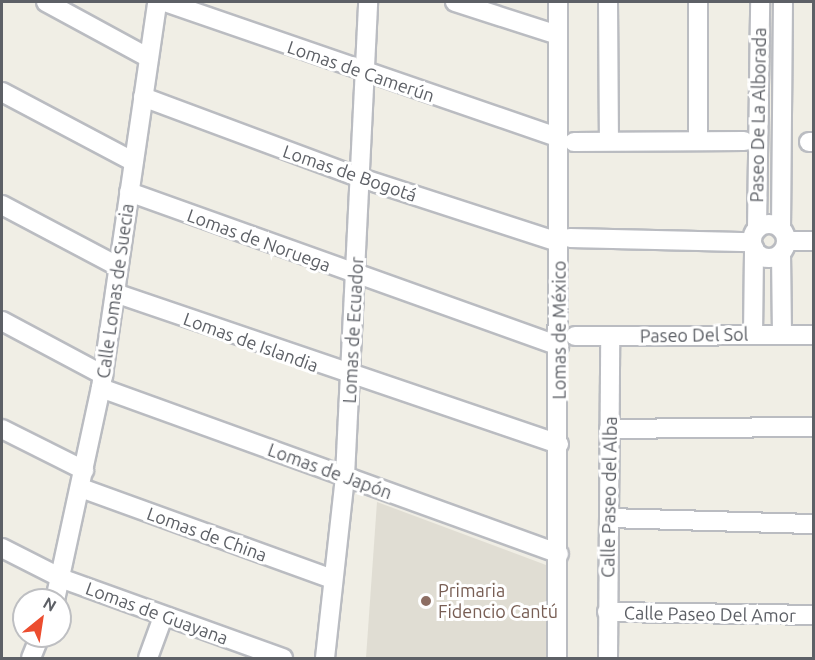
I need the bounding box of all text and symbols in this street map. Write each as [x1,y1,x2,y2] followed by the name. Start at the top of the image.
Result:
[746,27,770,203] street label: Paseo De La Alborada
[285,36,437,106] street label: Lomas de Camerún
[280,140,420,206] street label: Lomas de Bogotá
[92,202,138,380] street label: Calle Lomas de Suecia
[184,204,334,276] street label: Lomas de Noruega
[338,256,368,404] street label: Lomas de Ecuador
[548,261,570,399] street label: Lomas de México
[181,308,321,376] street label: Lomas de Islandia
[640,323,748,347] street label: Paseo Del Sol
[597,416,621,578] street label: Calle Paseo del Alba
[265,439,395,503] street label: Lomas de Japón
[144,502,270,566] street label: Lomas de China
[83,577,231,649] street label: Lomas de Guayana
[438,580,558,622] place label: Primaria Fidencio Cantú
[12,588,72,648] north arrow
[40,593,60,615] text: N
[419,594,433,608] marker: Primaria Fidencio Cantú
[624,602,796,626] street label: Calle Paseo Del Amor

